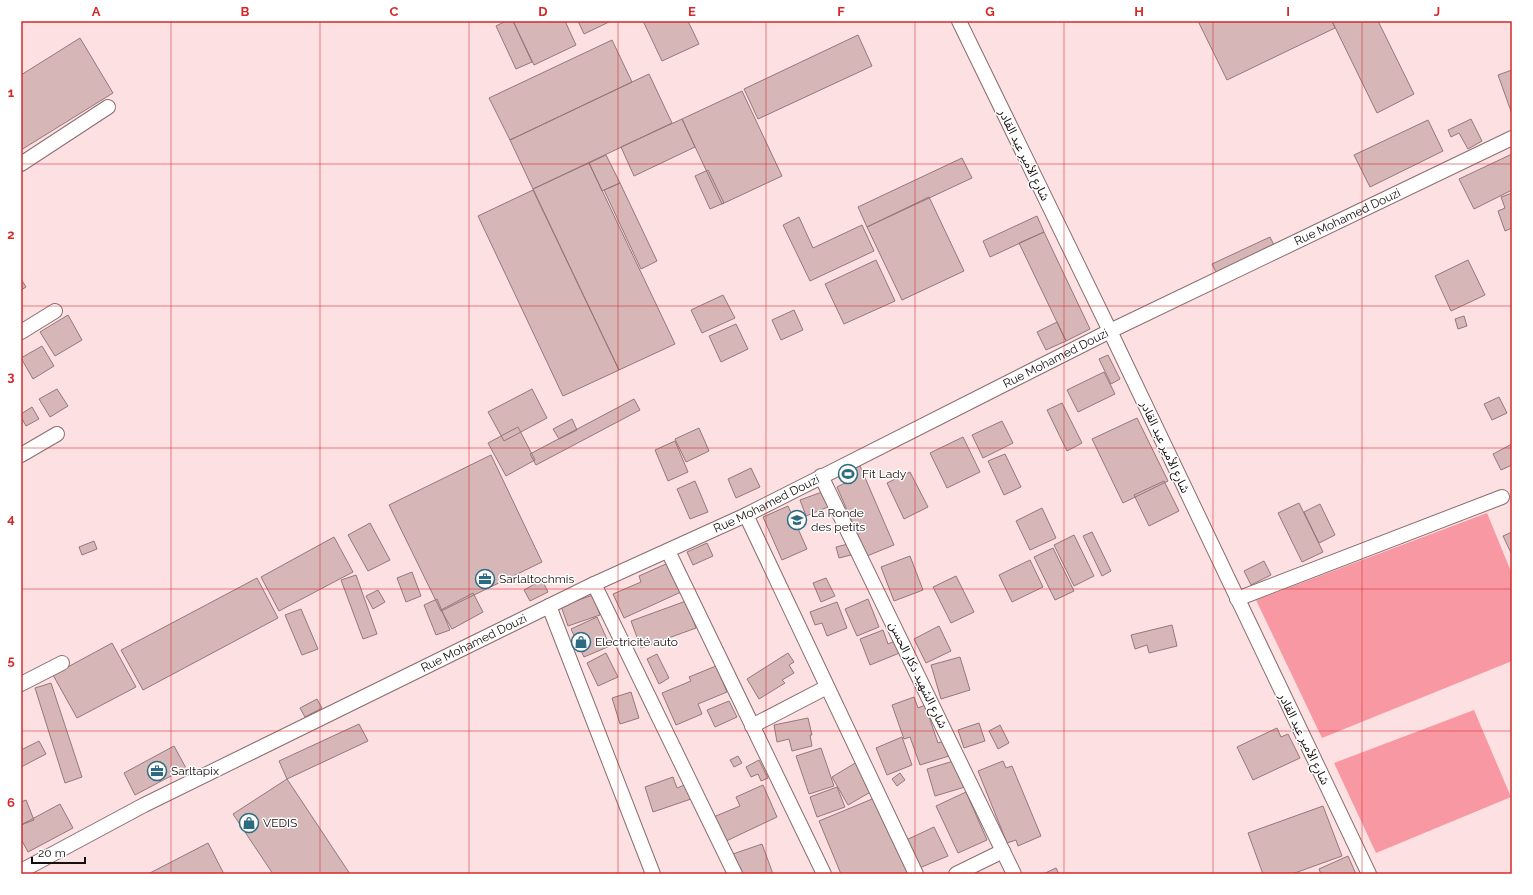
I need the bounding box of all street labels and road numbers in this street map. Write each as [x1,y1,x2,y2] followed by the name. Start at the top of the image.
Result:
[994,106,1052,204] street label: شارع الأمير عبد القادر
[1292,186,1403,248] street label: Rue Mohamed Douzi
[1001,326,1111,391] street label: Rue Mohamed Douzi
[1135,398,1192,496] street label: شارع الأمير عبد القادر
[711,472,822,536] street label: Rue Mohamed Douzi
[419,611,529,675] street label: Rue Mohamed Douzi
[884,619,950,731] street label: شارع الشهيد دكار الحسن
[1274,690,1332,788] street label: شارع الأمير عبد القادر

